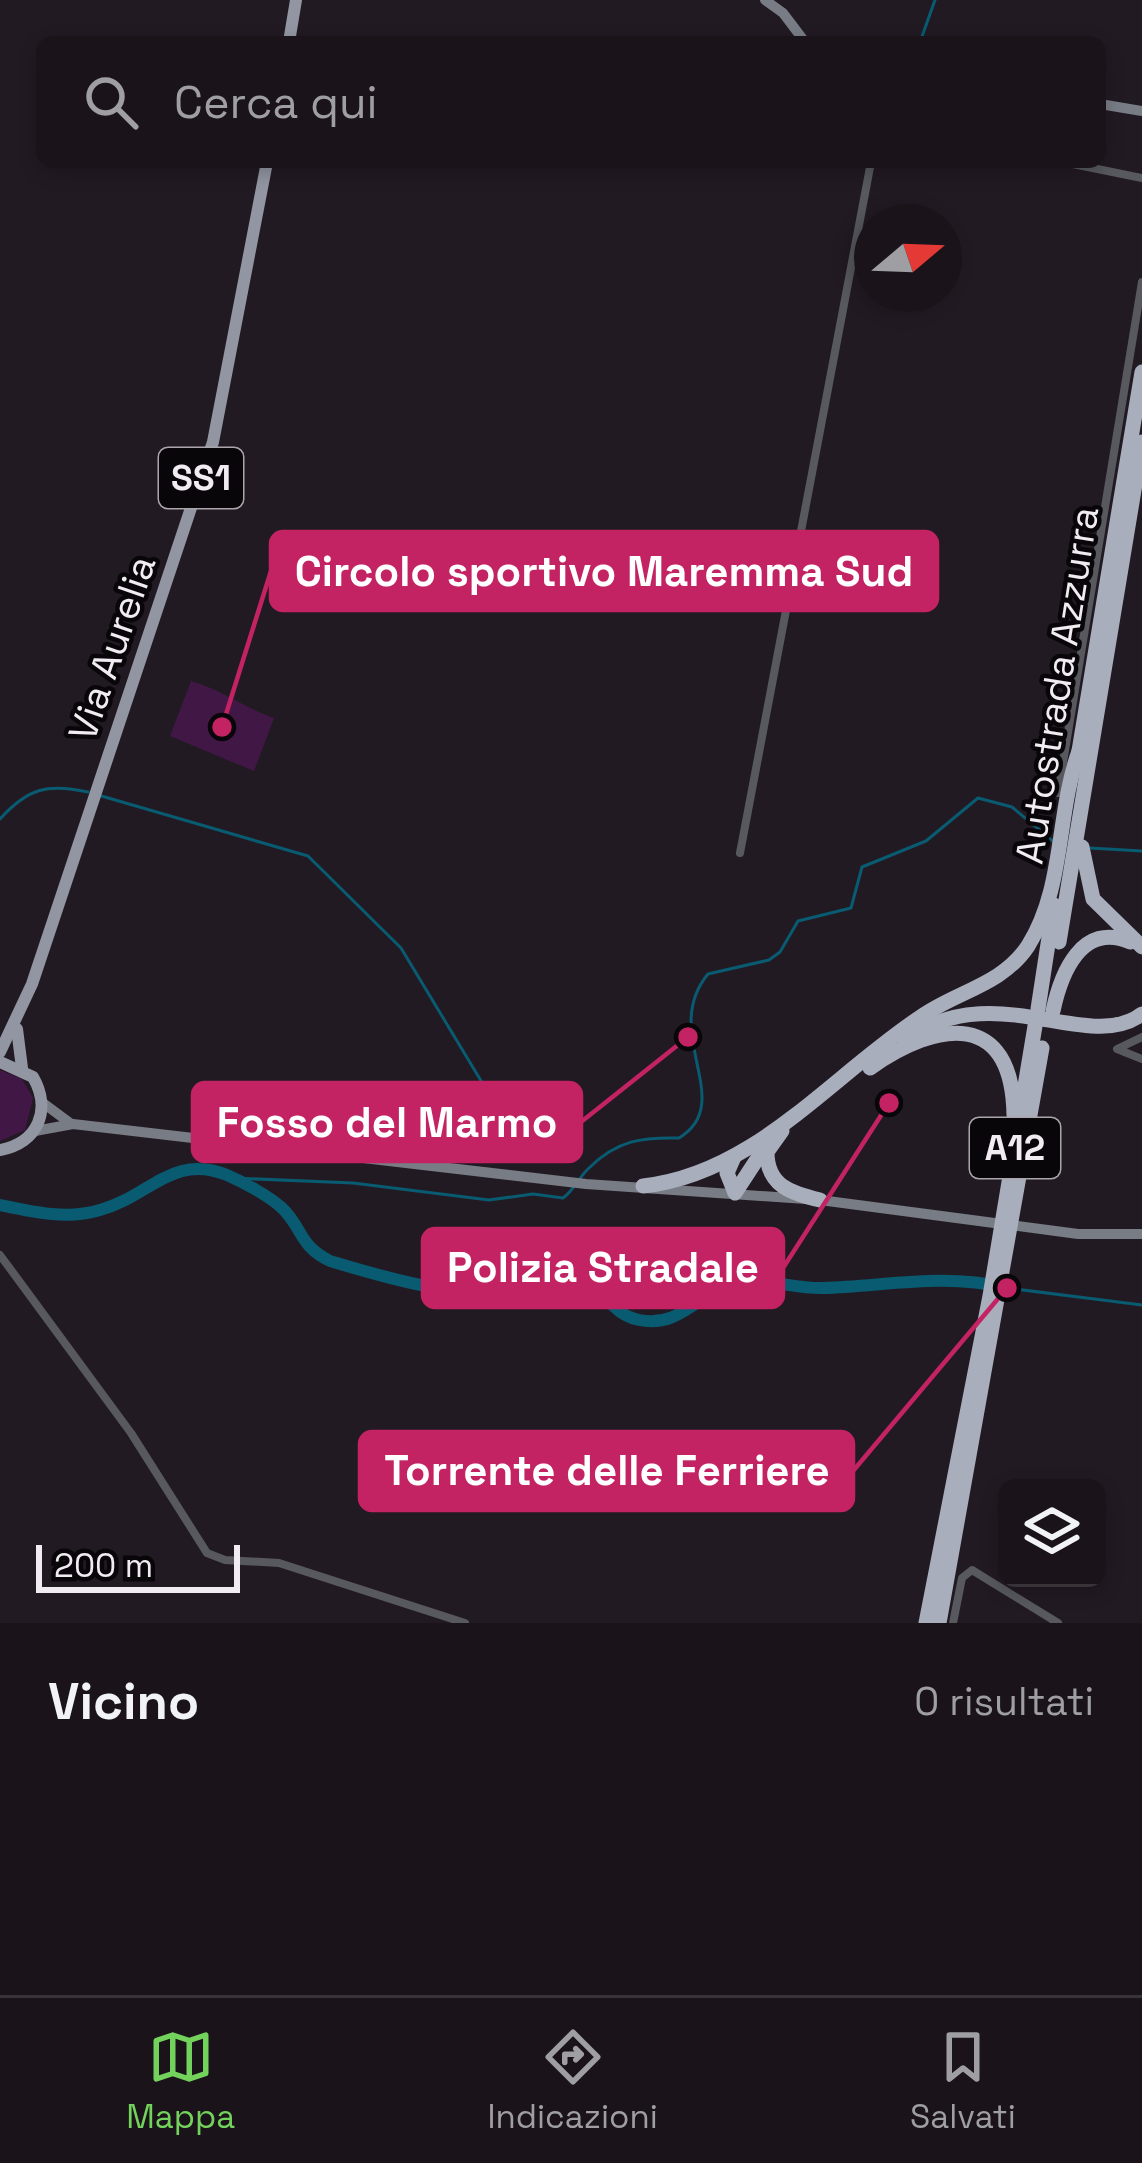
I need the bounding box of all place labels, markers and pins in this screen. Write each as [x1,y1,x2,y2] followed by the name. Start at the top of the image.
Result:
[271,532,937,610] callout: Circolo sportivo Maremma Sud
[193,1083,581,1161] callout: Fosso del Marmo
[423,1229,783,1307] callout: Polizia Stradale
[360,1432,853,1510] callout: Torrente delle Ferriere

